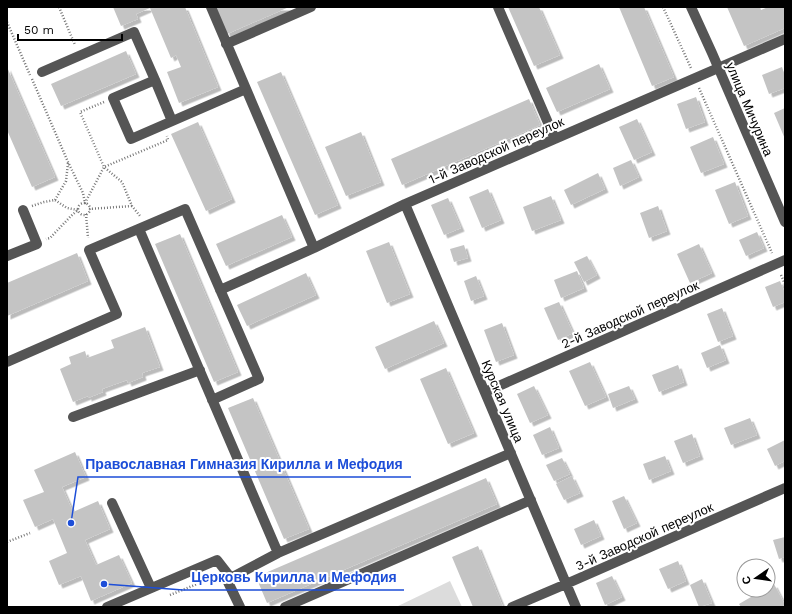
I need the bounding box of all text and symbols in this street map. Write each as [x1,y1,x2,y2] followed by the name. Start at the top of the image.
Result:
[18,16,122,42] scale bar
[24,23,54,37] text: 50 m
[723,60,776,159] street label: улица Мичурина
[426,114,566,187] street label: 1-й Заводской переулок
[559,277,701,352] street label: 2-й Заводской переулок
[478,358,527,445] street label: Курская улица
[78,451,411,477] callout: Православная Гимназия Кирилла и Мефодия
[85,456,403,472] text: Православная Гимназия Кирилла и Мефодия
[573,499,716,574] street label: 3-й Заводской переулок
[736,558,776,598] north arrow
[183,564,404,590] callout: Церковь Кирилла и Мефодия
[191,569,397,585] text: Церковь Кирилла и Мефодия
[740,575,754,585] text: С

